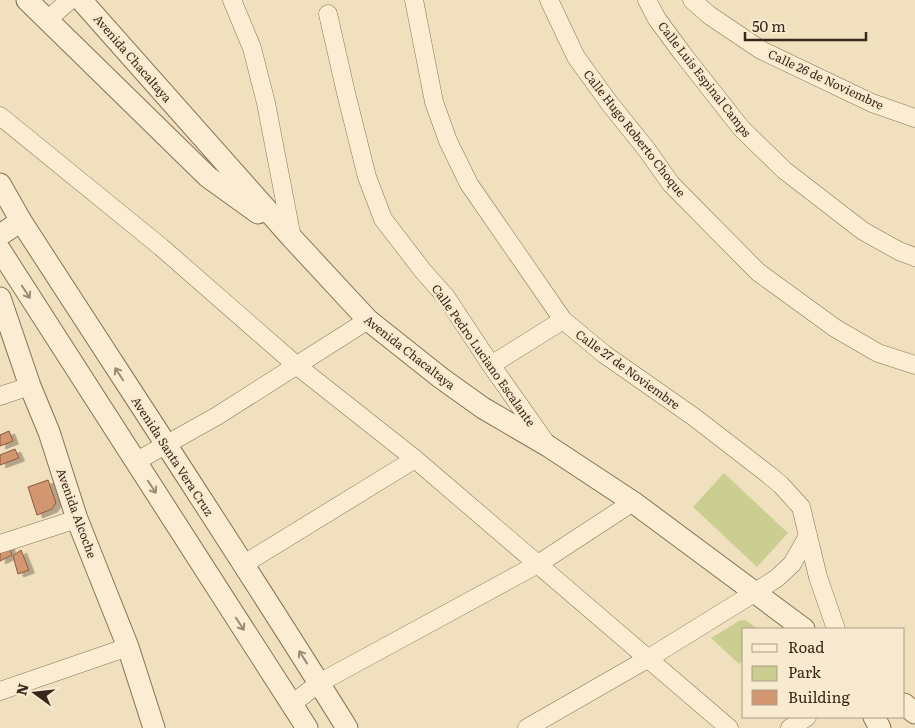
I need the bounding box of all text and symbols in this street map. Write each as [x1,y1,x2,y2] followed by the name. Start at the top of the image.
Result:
[90,10,177,106] street label: Avenida Chacaltaya
[745,10,866,42] scale bar
[752,14,786,37] text: 50 m
[654,17,756,141] street label: Calle Luis Espinal Camps
[765,44,887,114] street label: Calle 26 de Noviembre
[580,66,690,200] street label: Calle Hugo Roberto Choque
[428,280,540,430] street label: Calle Pedro Luciano Escalante
[22,284,32,298] one-way arrow
[361,311,460,394] street label: Avenida Chacaltaya
[572,325,684,413] street label: Calle 27 de Noviembre
[114,367,124,381] one-way arrow
[128,393,219,519] street label: Avenida Santa Vera Cruz
[52,466,102,560] street label: Avenida Alcoche
[147,480,157,494] one-way arrow
[235,616,245,630] one-way arrow
[742,628,905,718] legend
[788,635,824,658] text: Road
[297,650,308,664] one-way arrow
[788,660,822,683] text: Park
[10,668,60,718] north arrow
[10,681,33,698] text: N
[788,685,850,708] text: Building

